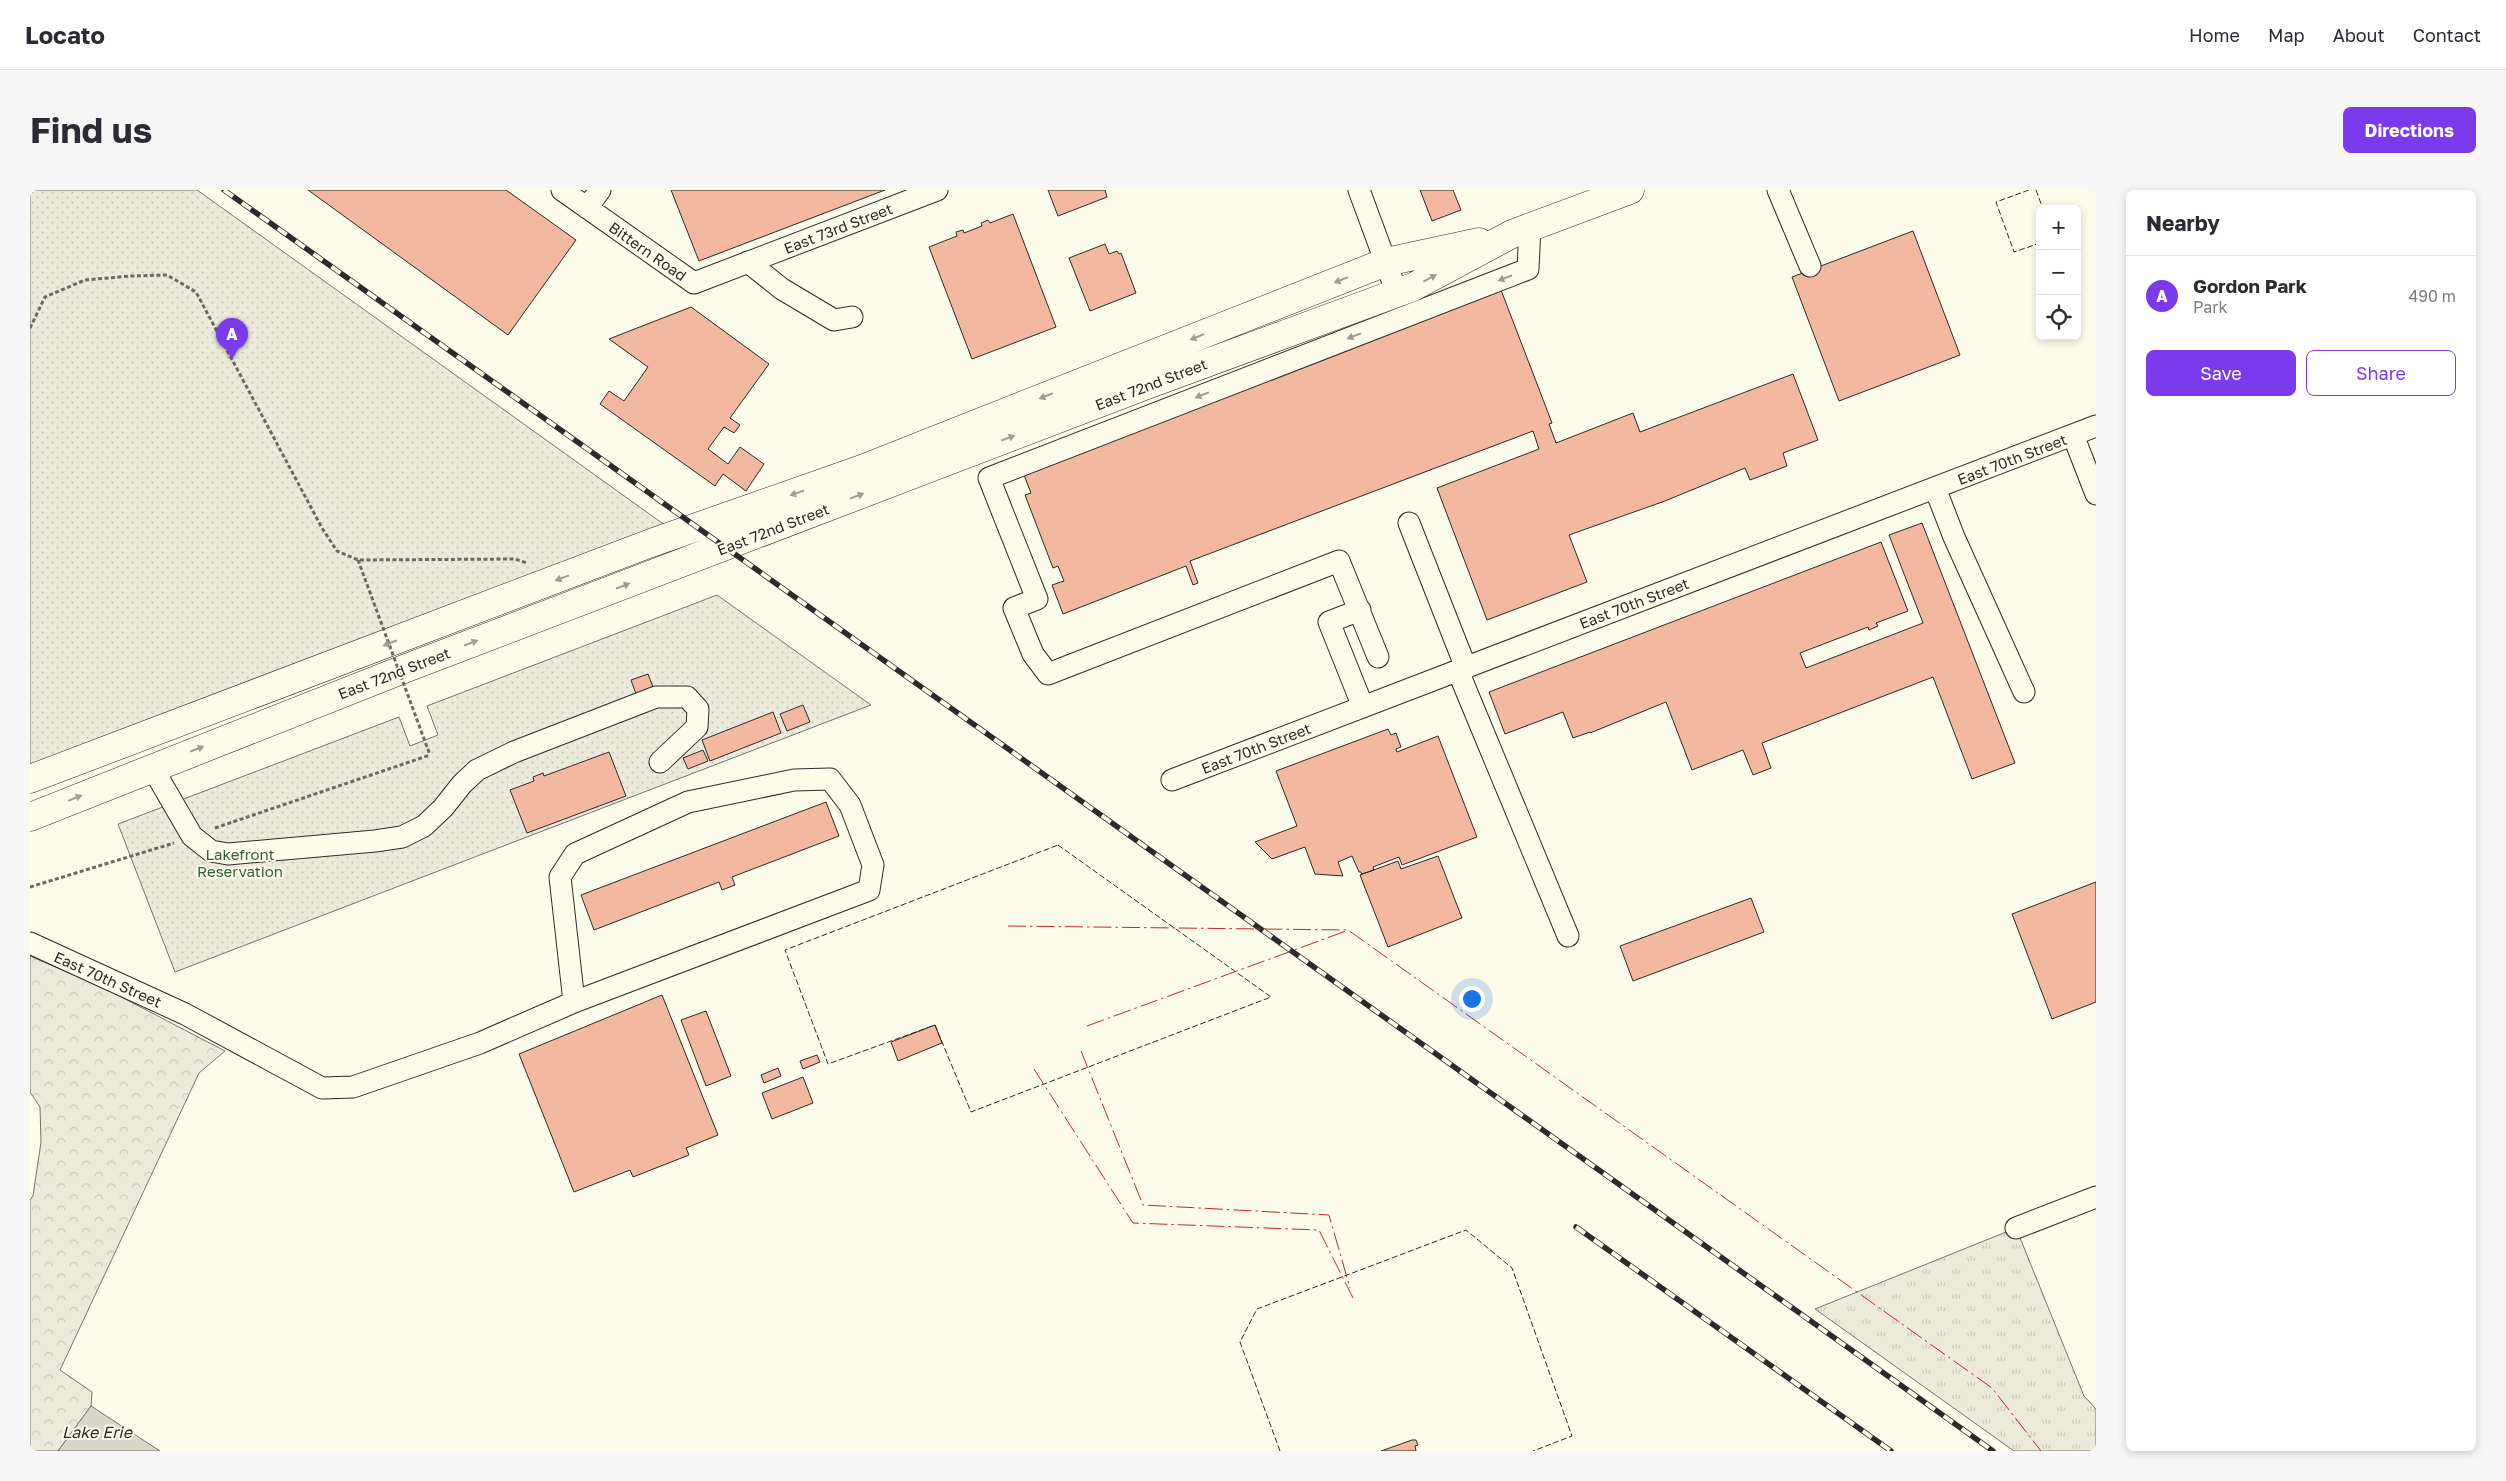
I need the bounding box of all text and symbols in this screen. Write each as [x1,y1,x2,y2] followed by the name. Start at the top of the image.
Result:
[25,20,105,49] text: Locato
[2189,24,2240,46] text: Home
[2268,24,2305,46] text: Map
[2333,24,2385,46] text: About
[2413,24,2481,46] text: Contact
[2343,107,2476,153] button: Directions
[30,109,152,151] text: Find us
[781,199,895,257] street label: East 73rd Street
[2036,205,2081,340] map controls
[2036,205,2081,250] button: +
[2146,210,2220,236] text: Nearby
[606,218,690,284] street label: Bittern Road
[2036,250,2081,295] button: −
[1422,274,1437,282] one-way arrow
[1497,274,1512,282] one-way arrow
[2193,274,2307,297] text: Gordon Park
[1333,276,1348,284] one-way arrow
[2156,286,2168,306] text: A
[2408,286,2456,306] text: 490 m
[2036,295,2081,340] button: locate
[2193,297,2228,317] text: Park
[216,318,248,359] pin: A
[1346,333,1361,341] one-way arrow
[1190,334,1205,341] one-way arrow
[2146,350,2296,396] button: Save
[2306,350,2456,396] button: Share
[1092,354,1210,414] street label: East 72nd Street
[1194,391,1209,399] one-way arrow
[1039,393,1053,401] one-way arrow
[1955,430,2069,488] street label: East 70th Street
[1001,434,1016,442] one-way arrow
[789,490,804,497] one-way arrow
[849,492,864,500] one-way arrow
[714,499,832,559] street label: East 72nd Street
[554,574,569,582] one-way arrow
[1577,574,1691,632] street label: East 70th Street
[616,582,631,590] one-way arrow
[382,639,397,647] one-way arrow
[464,639,479,647] one-way arrow
[335,643,453,703] street label: East 72nd Street
[1199,719,1313,777] street label: East 70th Street
[190,745,204,753] one-way arrow
[68,794,82,802] one-way arrow
[197,845,283,880] park label: Lakefront Reservation
[51,947,165,1011] street label: East 70th Street
[1459,986,1485,1012] your location
[62,1422,134,1442] water label: Lake Erie

